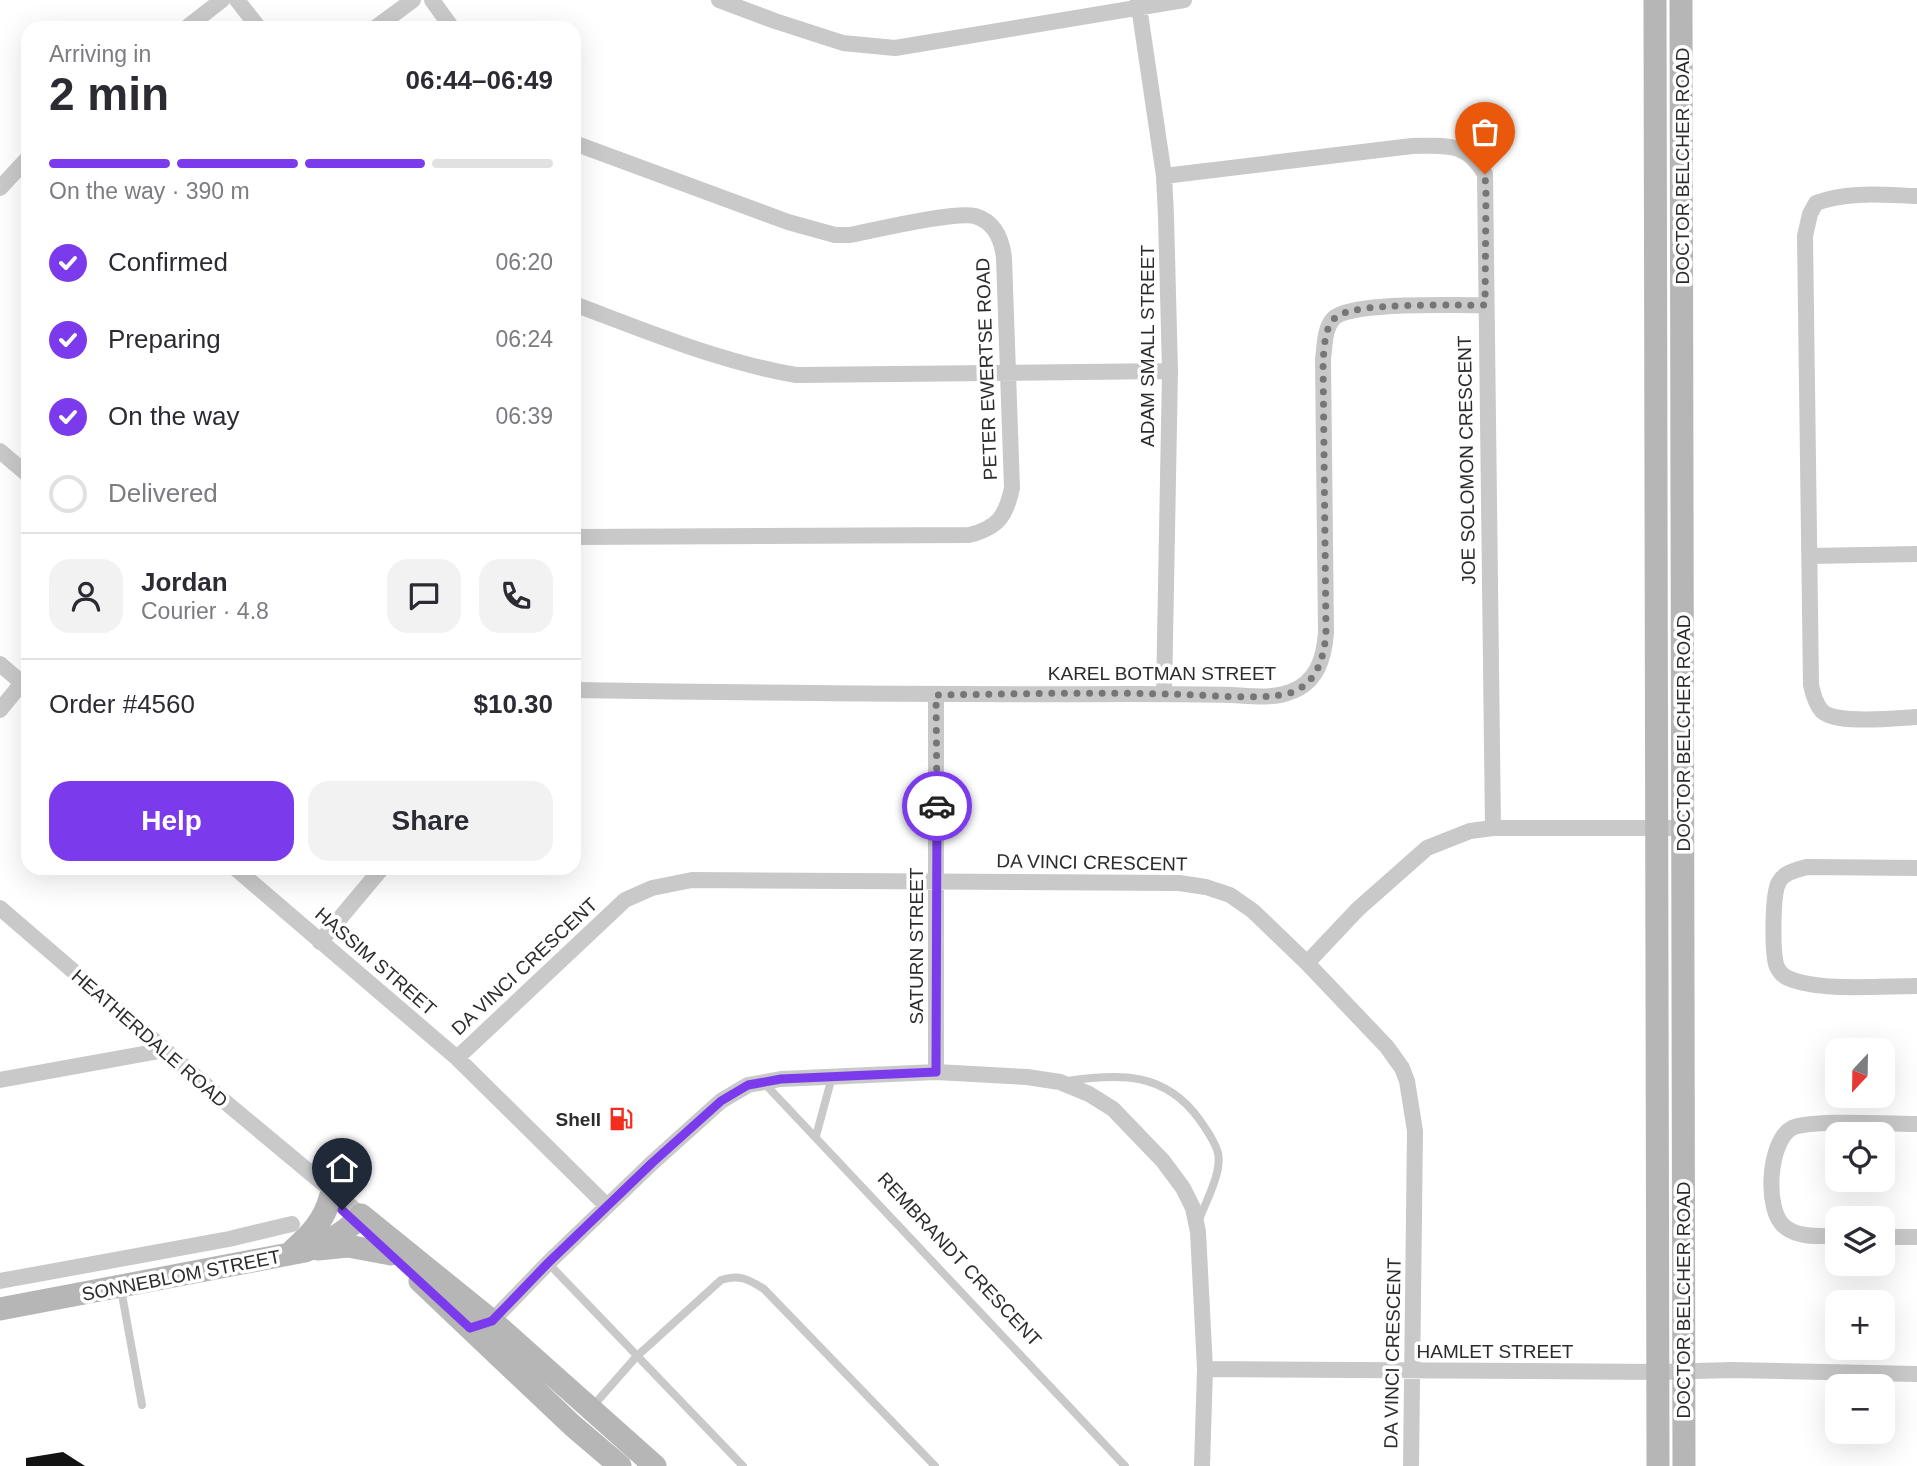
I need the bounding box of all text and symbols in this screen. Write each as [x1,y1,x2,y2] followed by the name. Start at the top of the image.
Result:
[49,41,151,67] text: Arriving in
[1672,47,1693,285] street label: DOCTOR BELCHER ROAD
[406,65,553,95] text: 06:44–06:49
[49,68,169,120] text: 2 min
[1455,102,1515,174] pin
[1466,113,1504,151] icon: bag
[49,178,250,204] text: On the way · 390 m
[49,244,87,282] icon: check
[1137,245,1158,447] street label: ADAM SMALL STREET
[108,247,228,277] text: Confirmed
[495,249,553,275] text: 06:20
[972,257,1001,480] street label: PETER EWERTSE ROAD
[49,321,87,359] icon: check
[108,324,221,354] text: Preparing
[495,326,553,352] text: 06:24
[1454,335,1479,585] street label: JOE SOLOMON CRESCENT
[49,398,87,436] icon: check
[108,401,240,431] text: On the way
[495,403,553,429] text: 06:39
[108,478,218,508] text: Delivered
[49,559,123,633] button: person
[387,559,461,633] button: chat
[479,559,553,633] button: phone
[141,567,228,597] text: Jordan
[141,598,269,624] text: Courier · 4.8
[1673,614,1694,852] street label: DOCTOR BELCHER ROAD
[1048,663,1277,684] street label: KAREL BOTMAN STREET
[49,689,195,719] text: Order #4560
[473,689,553,719] text: $10.30
[902,771,972,841] courier
[49,781,294,861] button: Help
[308,781,553,861] button: Share
[918,787,956,825] icon: car
[996,850,1188,875] street label: DA VINCI CRESCENT
[906,867,927,1024] street label: SATURN STREET
[447,893,602,1039] street label: DA VINCI CRESCENT
[311,903,441,1020] street label: HASSIM STREET
[68,965,232,1112] street label: HEATHERDALE ROAD
[1825,1038,1895,1108] north arrow
[1825,1038,1895,1444] map controls
[607,1105,635,1133] fuel station icon: Shell
[556,1109,601,1130] place label: Shell
[1825,1122,1895,1192] button: locate
[312,1138,372,1210] pin
[323,1149,361,1187] icon: home
[874,1168,1046,1351] street label: REMBRANDT CRESCENT
[1673,1181,1694,1419] street label: DOCTOR BELCHER ROAD
[1825,1206,1895,1276] button: layers
[80,1246,282,1305] street label: SONNEBLOM STREET
[1380,1257,1405,1449] street label: DA VINCI CRESCENT
[1825,1290,1895,1360] button: +
[1417,1341,1574,1362] street label: HAMLET STREET
[1825,1374,1895,1444] button: −

